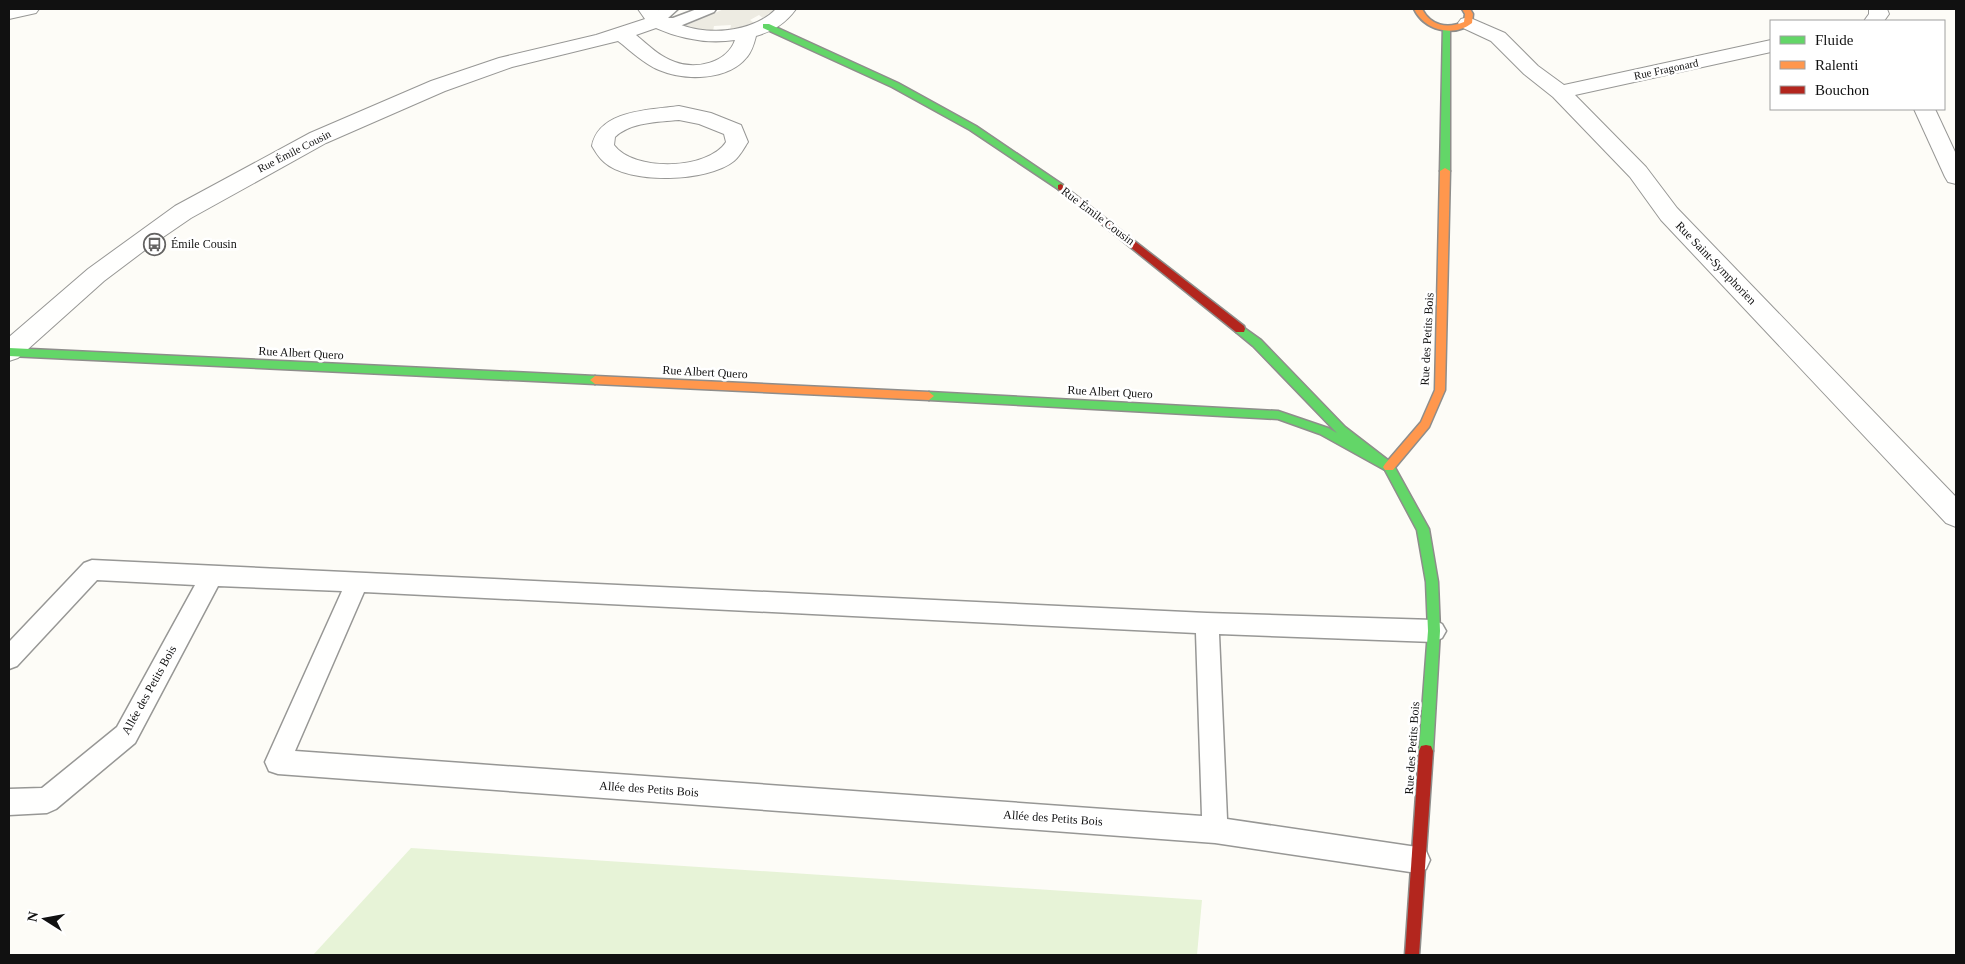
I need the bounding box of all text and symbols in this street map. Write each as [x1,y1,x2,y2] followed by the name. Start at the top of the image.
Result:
[1770,20,1945,110] legend
[1815,32,1854,48] text: Fluide
[1633,56,1700,82] street label: Rue Fragonard
[1815,57,1858,73] text: Ralenti
[1815,82,1870,98] text: Bouchon
[255,127,333,175] street label: Rue Émile Cousin
[1059,184,1137,248] street label: Rue Émile Cousin
[1673,219,1759,307] street label: Rue Saint-Symphorien
[143,232,167,256] bus stop icon: Émile Cousin
[171,237,237,251] place label: Émile Cousin
[1418,292,1436,386] street label: Rue des Petits Bois
[258,344,344,362] street label: Rue Albert Quero
[662,363,748,381] street label: Rue Albert Quero
[1067,383,1153,401] street label: Rue Albert Quero
[119,643,179,737] street label: Allée des Petits Bois
[1402,701,1422,795] street label: Rue des Petits Bois
[599,779,700,799] street label: Allée des Petits Bois
[1003,808,1104,828] street label: Allée des Petits Bois
[20,894,70,944] north arrow
[24,910,41,923] text: N

